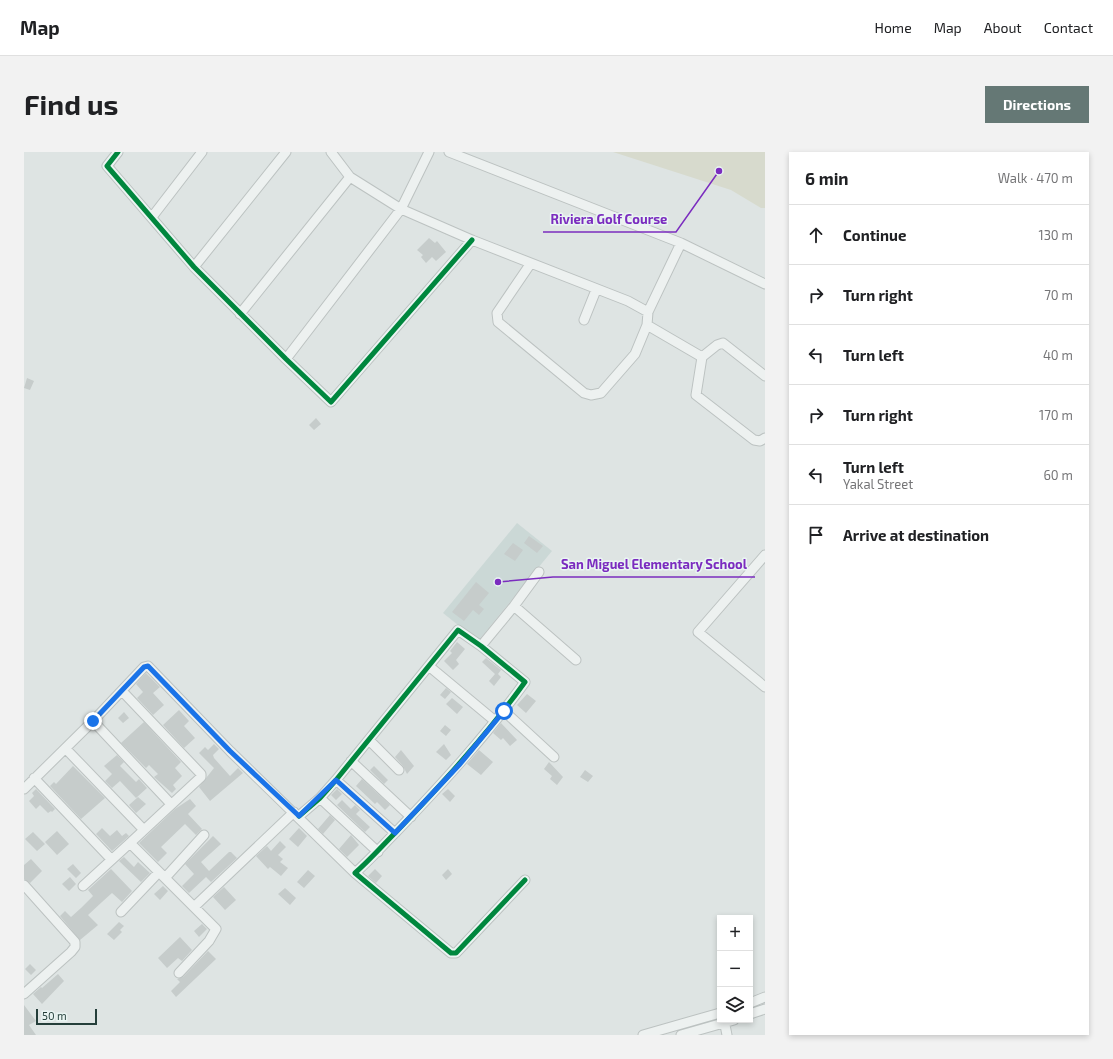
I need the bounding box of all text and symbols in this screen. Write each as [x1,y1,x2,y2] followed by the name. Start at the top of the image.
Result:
[20,16,60,39] text: Map
[875,19,912,36] text: Home
[934,19,962,36] text: Map
[984,19,1022,36] text: About
[1044,19,1093,36] text: Contact
[985,86,1089,123] button: Directions
[24,87,118,121] text: Find us
[805,168,849,188] text: 6 min
[998,170,1073,186] text: Walk · 470 m
[543,207,676,232] callout: Riviera Golf Course
[551,211,667,227] text: Riviera Golf Course
[805,224,827,246] icon: ahead
[843,226,906,244] text: Continue
[1038,227,1073,243] text: 130 m
[805,284,827,306] icon: right
[843,286,913,304] text: Turn right
[1044,287,1073,303] text: 70 m
[805,344,827,366] icon: left
[843,346,904,364] text: Turn left
[1043,347,1073,363] text: 40 m
[805,404,827,426] icon: right
[843,406,913,424] text: Turn right
[1039,407,1073,423] text: 170 m
[843,458,904,476] text: Turn left
[805,464,827,486] icon: left
[1043,467,1073,483] text: 60 m
[843,476,913,492] text: Yakal Street
[805,524,827,546] icon: arrive
[843,526,989,544] text: Arrive at destination
[553,552,755,577] callout: San Miguel Elementary School
[561,556,748,572] text: San Miguel Elementary School
[495,702,513,720] route start
[84,712,102,730] route end
[717,915,753,1023] map controls
[717,915,753,951] button: +
[717,951,753,987] button: −
[717,987,753,1023] button: layers
[36,1007,97,1026] scale bar
[42,1009,67,1022] text: 50 m

